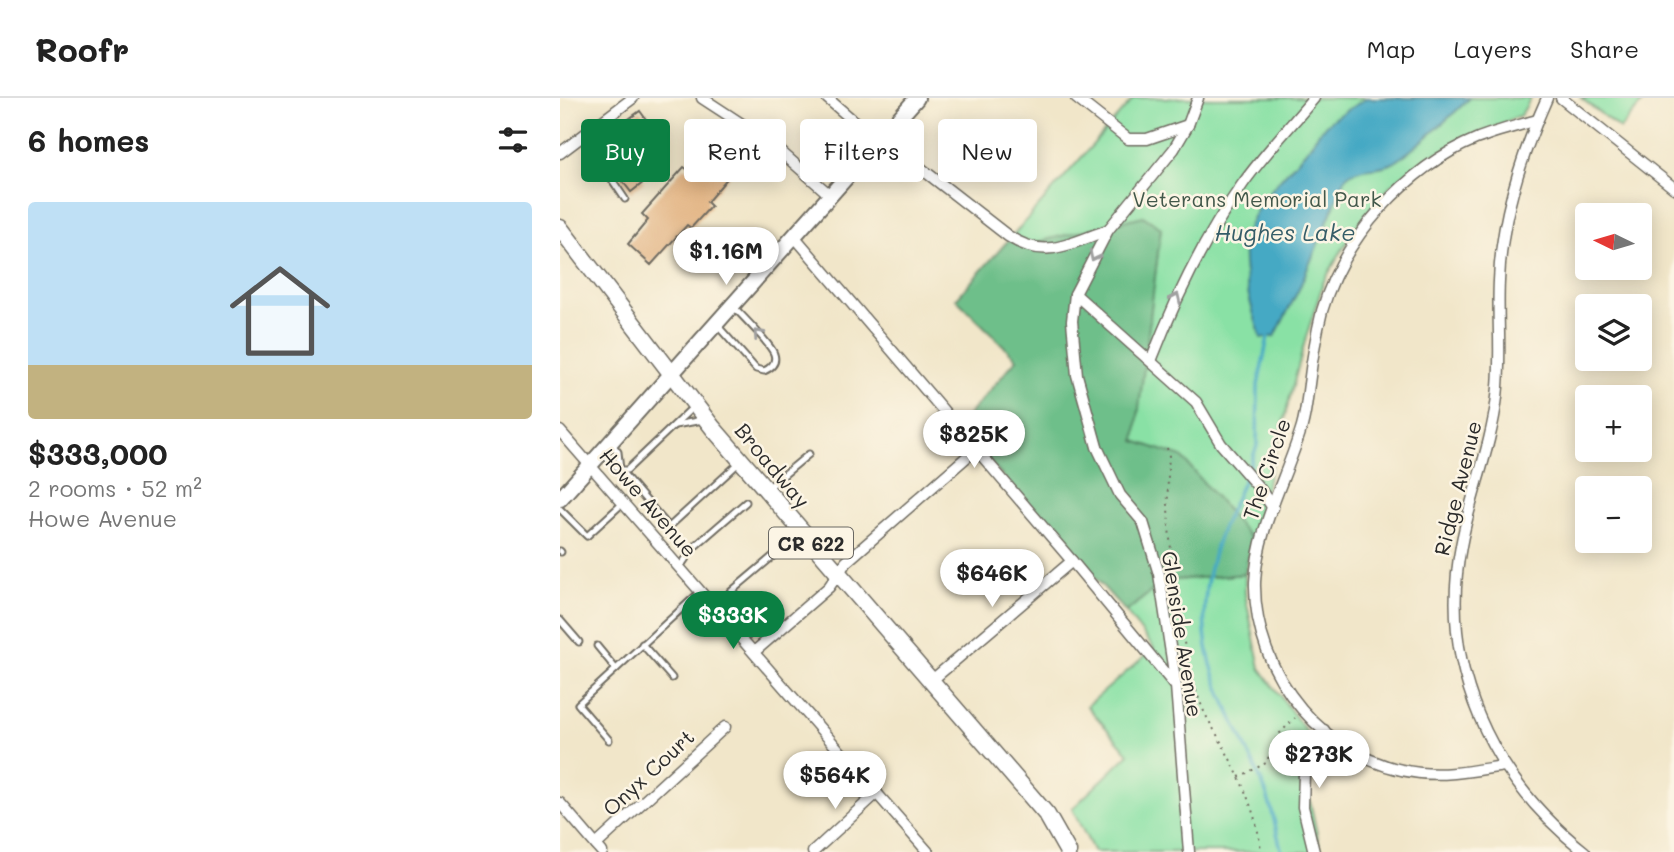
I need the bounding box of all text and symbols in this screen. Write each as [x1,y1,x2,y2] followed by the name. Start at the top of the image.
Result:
[35,27,129,70] text: Roofr
[1367,33,1415,64] text: Map
[1453,33,1532,64] text: Layers
[1570,33,1639,64] text: Share
[581,119,670,182] chip: Buy
[684,119,786,182] chip: Rent
[800,119,924,182] chip: Filters
[938,119,1037,182] chip: New
[28,120,149,160] text: 6 homes
[494,121,532,159] icon: filters
[1132,185,1382,212] park label: Veterans Memorial Park
[1575,203,1652,280] north arrow
[1575,203,1652,553] map controls
[1215,217,1355,247] water label: Hughes Lake
[669,228,783,287] pin: $1.16M
[689,235,763,265] text: $1.16M
[217,248,343,374] icon: home
[1089,249,1103,261] one-way arrow
[1168,293,1182,305] one-way arrow
[1575,294,1652,371] button: layers
[754,329,766,342] one-way arrow
[1575,385,1652,462] button: +
[925,410,1023,470] pin: $825K
[1236,415,1296,523] street label: The Circle
[730,417,816,513] street label: Broadway
[939,418,1009,448] text: $825K
[1427,418,1487,558] street label: Ridge Avenue
[28,433,168,473] text: $333,000
[594,442,704,562] street label: Howe Avenue
[28,473,202,503] text: 2 rooms · 52 m²
[1575,476,1652,553] button: −
[28,503,177,533] text: Howe Avenue
[769,528,853,558] road number: CR 622
[1157,549,1209,719] street label: Glenside Avenue
[943,550,1041,609] pin: $646K
[956,557,1028,587] text: $646K
[684,592,782,651] pin: $333K
[698,599,768,629] text: $333K
[597,723,699,821] street label: Onyx Court
[1270,730,1368,790] pin: $273K
[1285,738,1353,768] text: $273K
[786,752,884,811] pin: $564K
[799,759,871,789] text: $564K

